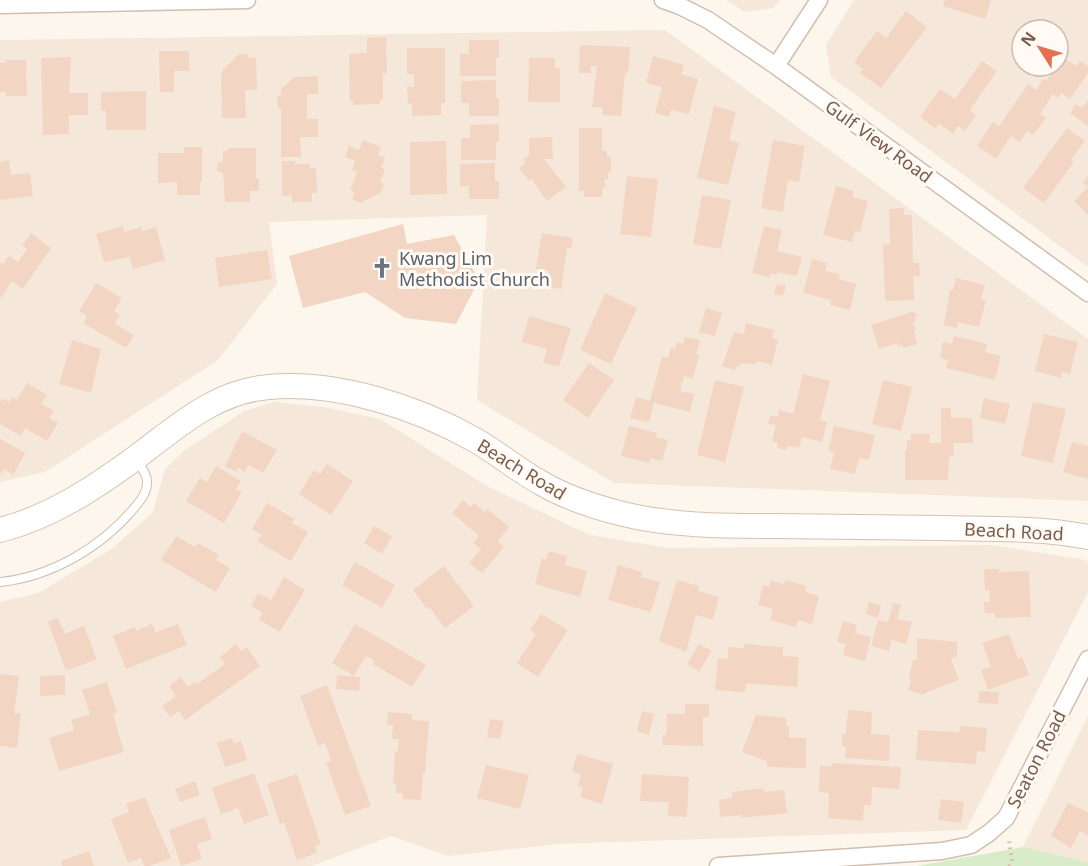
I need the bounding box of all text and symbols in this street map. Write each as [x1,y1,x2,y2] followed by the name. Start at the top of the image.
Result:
[1010,18,1070,78] north arrow
[1015,27,1041,51] text: N
[821,94,937,188] street label: Gulf View Road
[399,246,550,291] place label: Kwang Lim Methodist Church
[370,256,394,280] church icon: Kwang Lim Methodist Church
[473,433,571,505] street label: Beach Road
[964,516,1064,546] street label: Beach Road
[1001,706,1071,812] street label: Seaton Road

